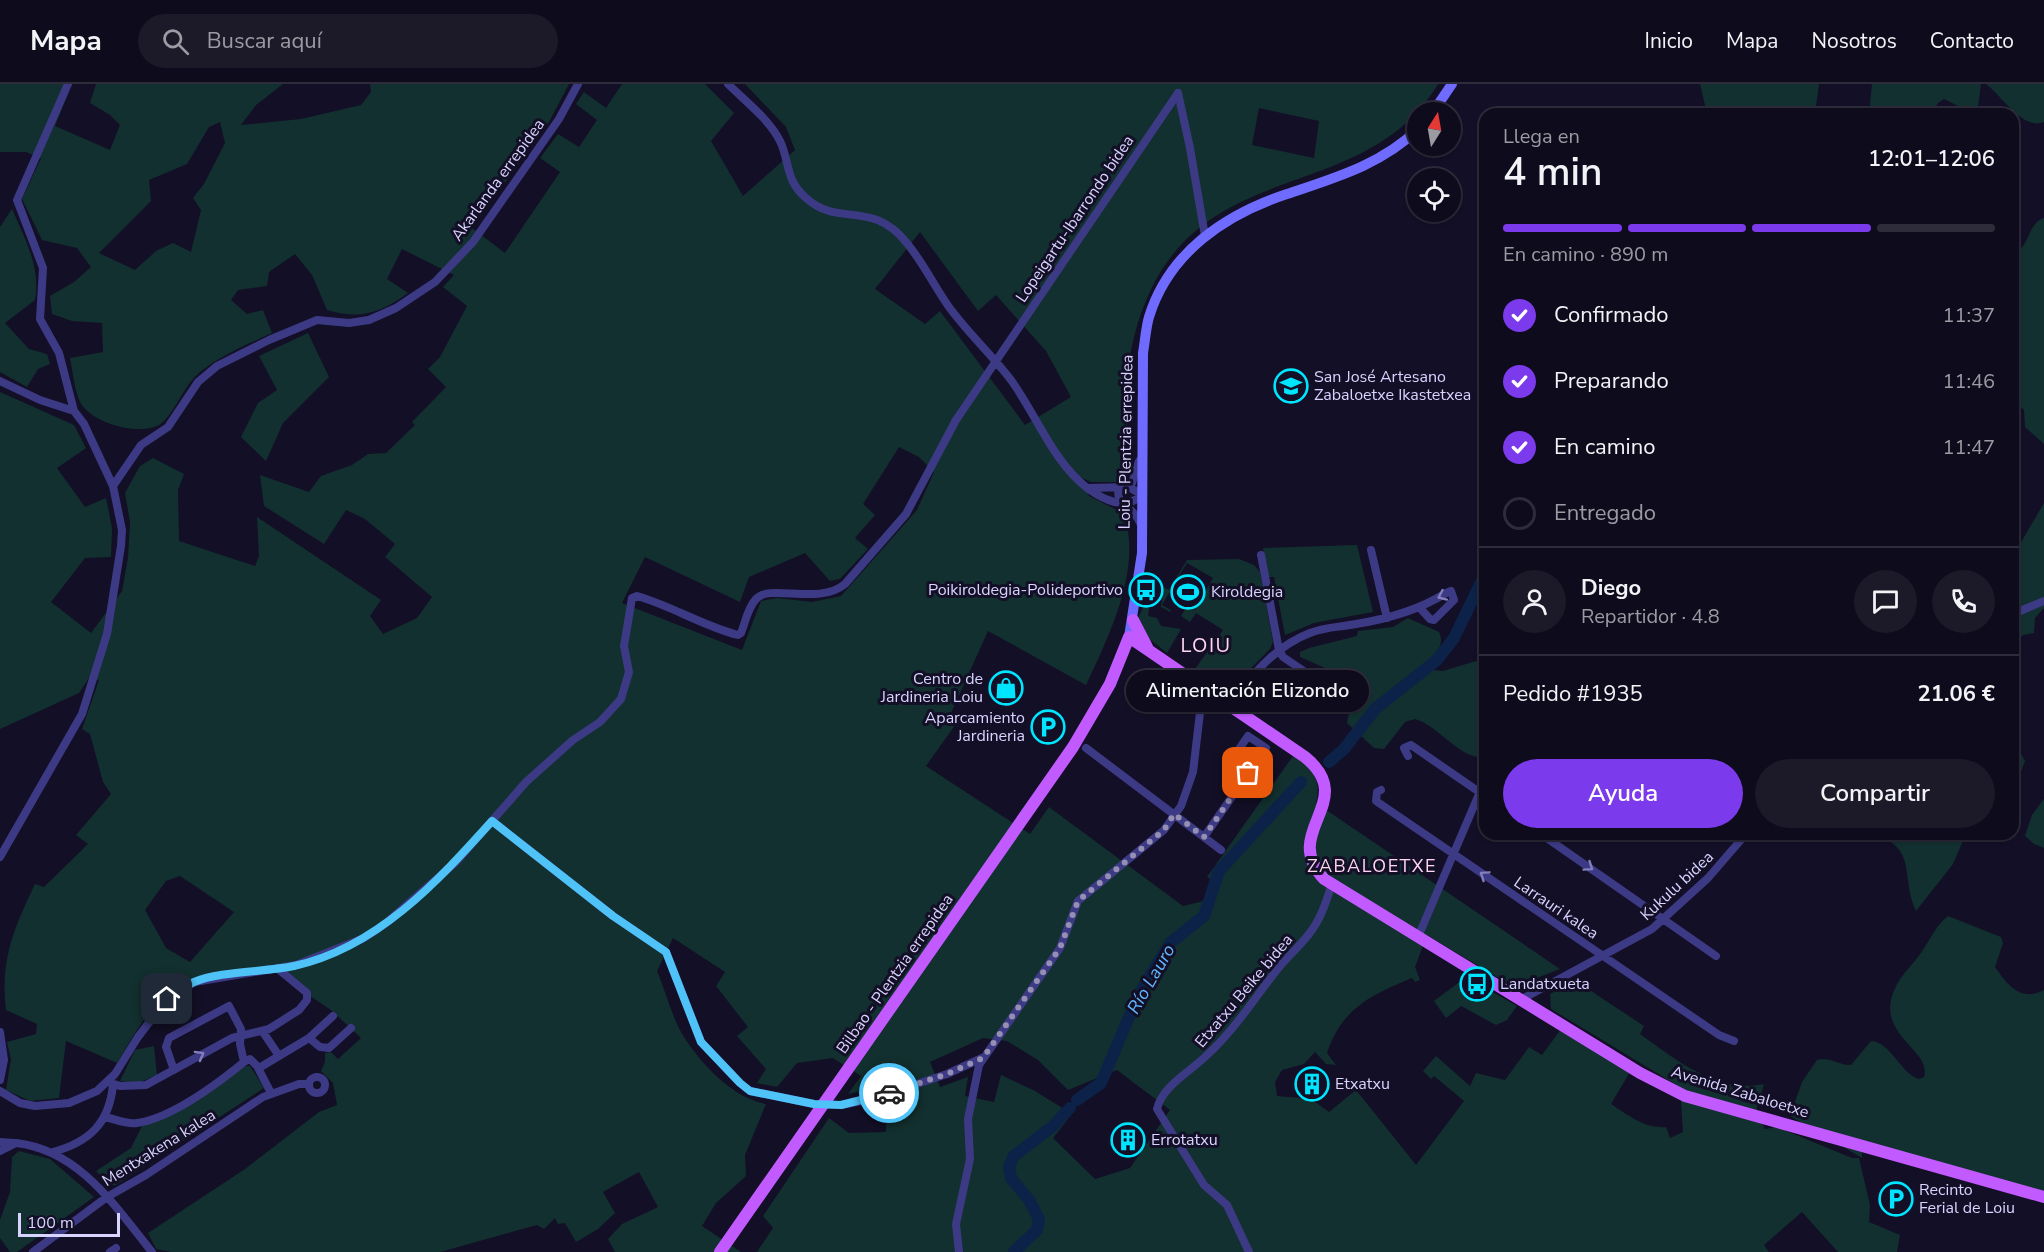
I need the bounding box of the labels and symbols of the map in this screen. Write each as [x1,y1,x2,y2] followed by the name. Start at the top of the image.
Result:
[1407,102,1461,156] north arrow
[446,115,550,245] street label: Akarlanda errepidea
[1011,131,1139,307] street label: Lopeigartu-Ibarrondo bidea
[1113,355,1139,529] street label: Loiu - Plentzia errepidea
[1314,366,1471,406] place label: San José Artesano Zabaloetxe Ikastetxea
[1273,368,1309,404] school or university icon: San José Artesano Zabaloetxe Ikastetxea
[1128,572,1164,608] bus stop icon: Poikiroldegia-Polideportivo
[1170,574,1206,610] sports icon: Kiroldegia
[928,579,1123,601] place label: Poikiroldegia-Polideportivo
[1211,581,1283,603] place label: Kiroldegia
[1438,589,1449,601] one-way arrow
[1180,632,1232,659] district label: LOIU
[880,668,983,708] place label: Centro de Jardineria Loiu
[988,670,1024,706] shop icon: Centro de Jardineria Loiu
[1126,671,1370,713] callout: Alimentación Elizondo
[925,707,1025,747] place label: Aparcamiento Jardineria
[1030,709,1066,745] parking icon: Aparcamiento Jardineria
[1222,747,1273,798] pin
[1635,846,1719,926] street label: Kukulu bidea
[1307,854,1437,878] district label: ZABALOETXE
[1582,860,1593,871] one-way arrow
[1479,871,1490,882] one-way arrow
[1509,872,1603,944] street label: Larrauri kalea
[831,890,959,1058] street label: Bilbao - Plentzia errepidea
[1190,930,1298,1052] street label: Etxatxu Beike bidea
[1121,940,1181,1018] water label: Río Lauro
[1459,966,1495,1002] bus stop icon: Landatxueta
[141,973,192,1024] pin
[1500,973,1590,995] place label: Landatxueta
[194,1051,204,1062] one-way arrow
[1669,1061,1811,1123] street label: Avenida Zabaloetxe
[859,1063,919,1123] courier
[1294,1066,1330,1102] building icon: Etxatxu
[1335,1073,1390,1095] place label: Etxatxu
[98,1104,220,1192] street label: Mentxakena kalea
[1110,1122,1146,1158] building icon: Errotatxu
[1151,1129,1218,1151] place label: Errotatxu
[1919,1179,2015,1219] place label: Recinto Ferial de Loiu
[1878,1181,1914,1217] parking icon: Recinto Ferial de Loiu
[18,1210,120,1238] scale bar

